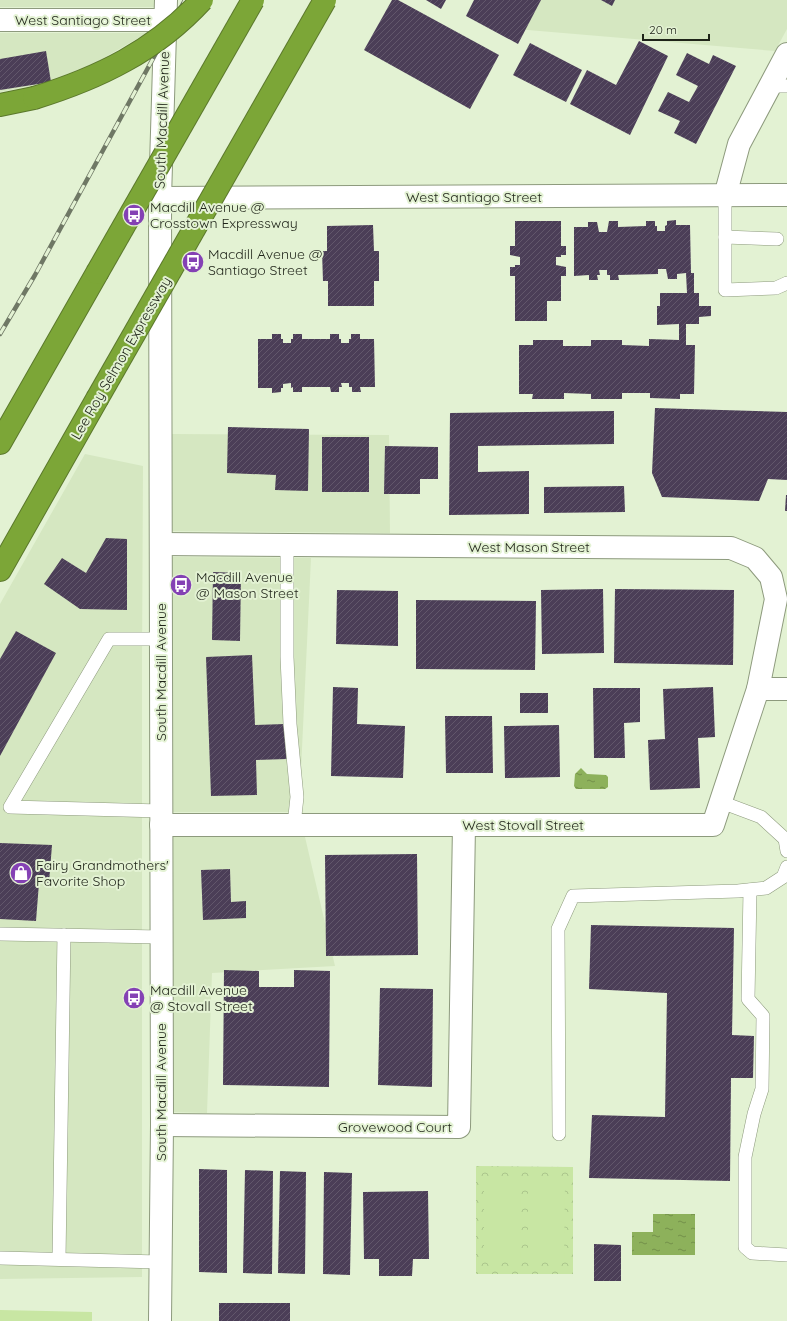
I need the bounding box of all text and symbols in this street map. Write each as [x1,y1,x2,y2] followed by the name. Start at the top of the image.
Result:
[15,11,151,29] street label: West Santiago Street
[643,16,709,42] scale bar
[649,22,677,37] text: 20 m
[151,51,173,189] street label: South Macdill Avenue
[406,188,542,206] street label: West Santiago Street
[150,198,298,232] place label: Macdill Avenue @ Crosstown Expressway
[121,202,147,228] bus stop icon: Macdill Avenue @ Crosstown Expressway
[208,245,322,279] place label: Macdill Avenue @ Santiago Street
[180,249,206,275] bus stop icon: Macdill Avenue @ Santiago Street
[67,273,175,443] street label: Lee Roy Selmon Expressway
[468,538,590,556] street label: West Mason Street
[196,568,299,602] place label: Macdill Avenue @ Mason Street
[168,572,194,598] bus stop icon: Macdill Avenue @ Mason Street
[152,603,170,741] street label: South Macdill Avenue
[462,816,584,834] street label: West Stovall Street
[36,856,169,890] place label: Fairy Grandmothers' Favorite Shop
[8,860,34,886] shop icon: Fairy Grandmothers' Favorite Shop
[150,981,253,1015] place label: Macdill Avenue @ Stovall Street
[121,985,147,1011] bus stop icon: Macdill Avenue @ Stovall Street
[152,1023,170,1161] street label: South Macdill Avenue
[338,1118,452,1136] street label: Grovewood Court

